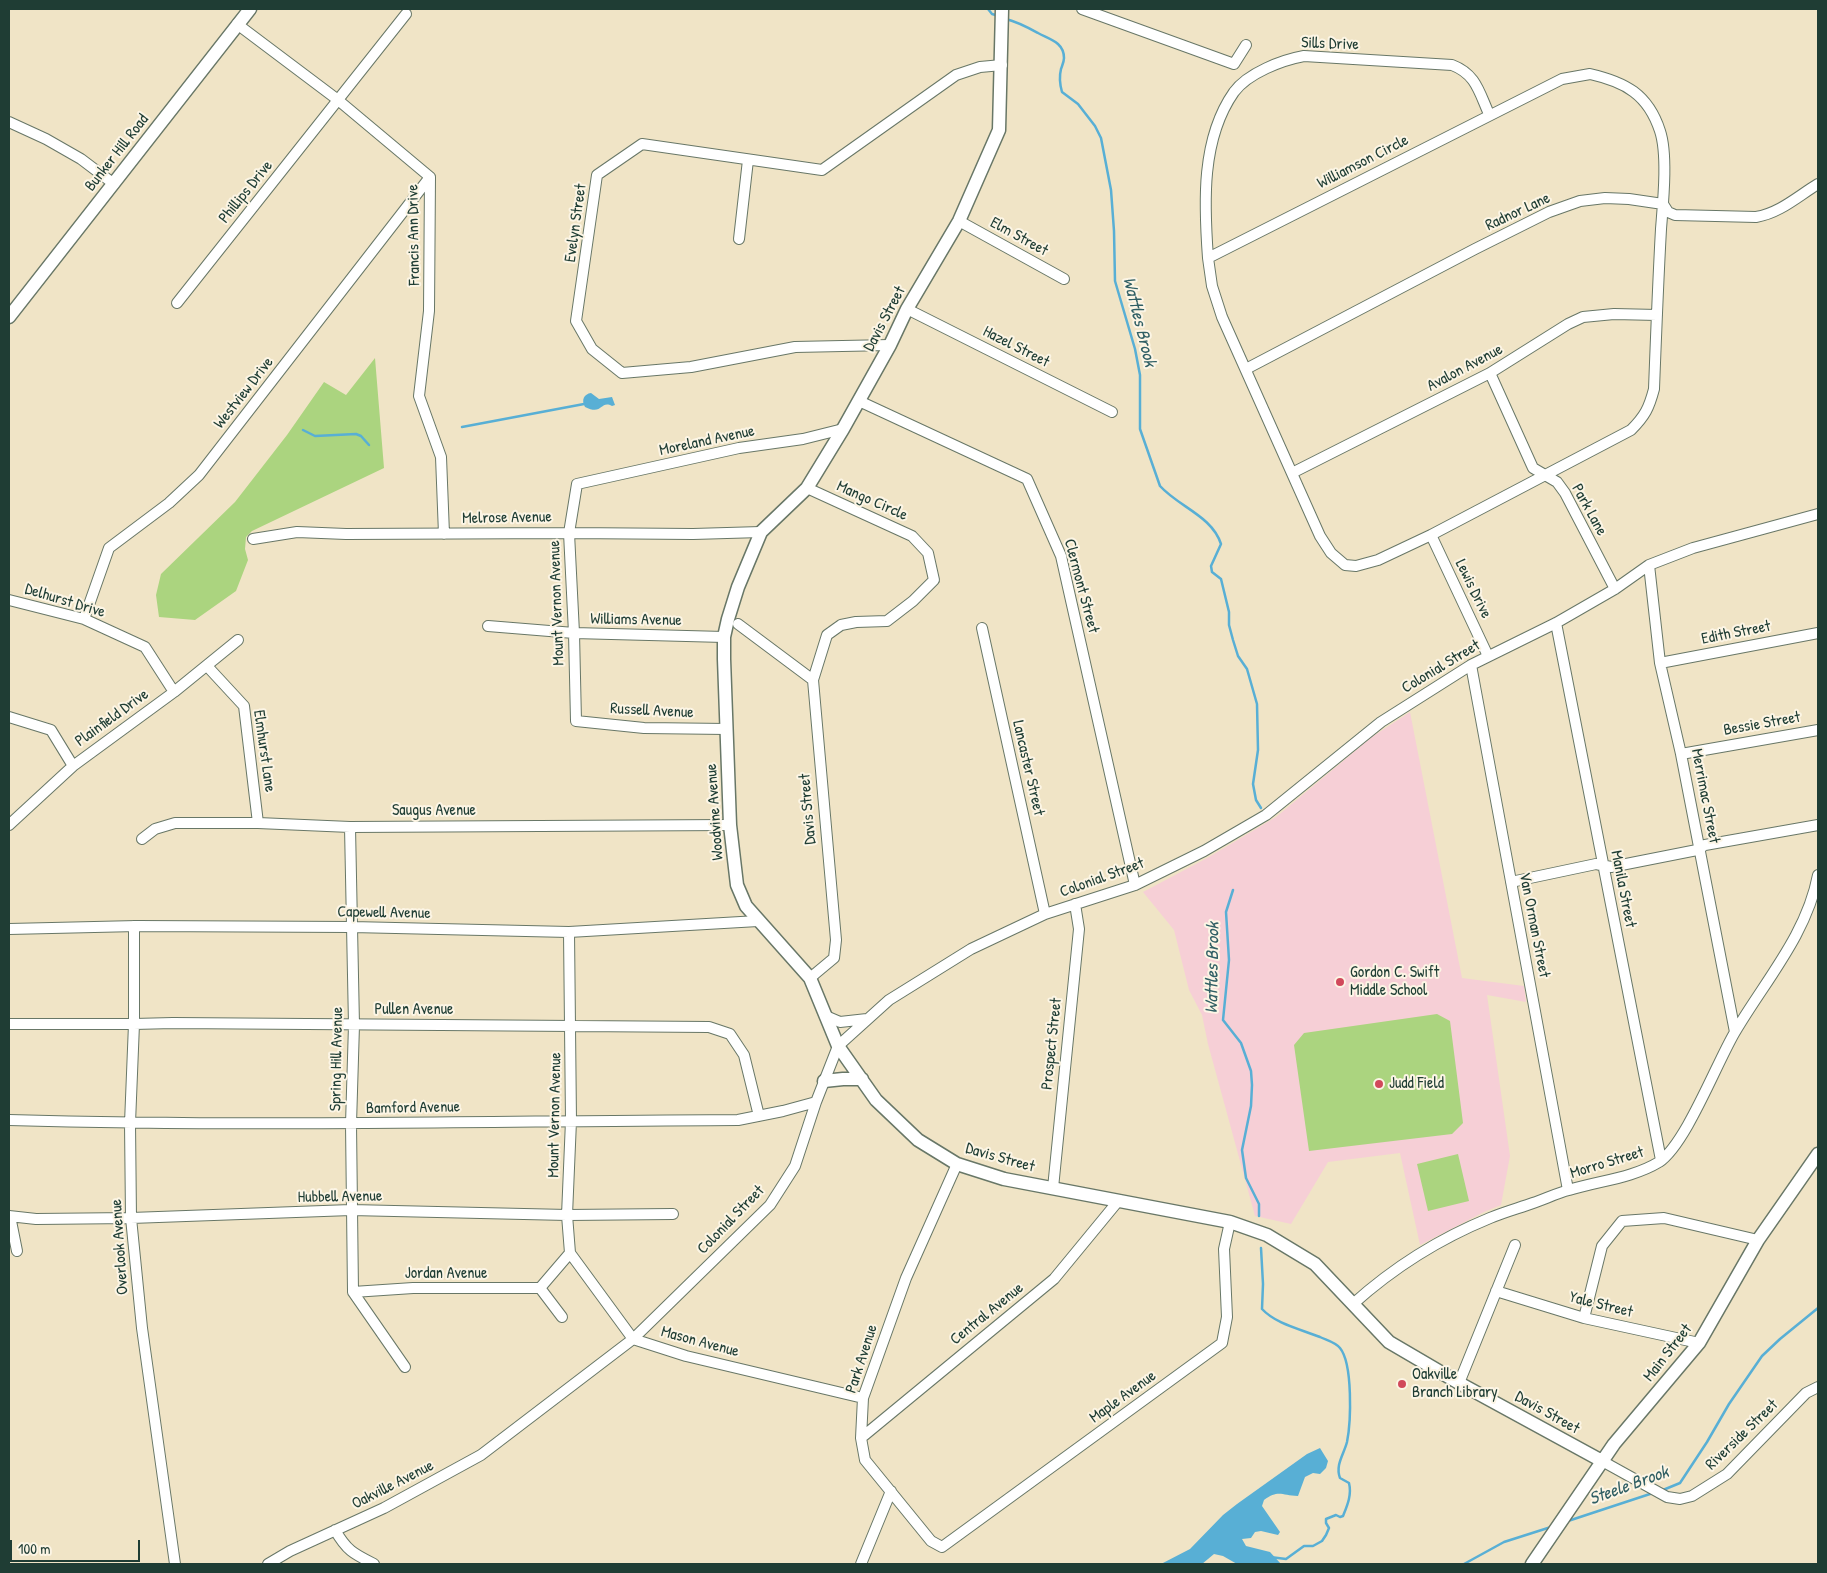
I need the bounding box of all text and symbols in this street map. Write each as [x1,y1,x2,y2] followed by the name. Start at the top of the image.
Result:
[1301,33,1359,55] street label: Sills Drive
[81,111,153,195] street label: Bunker Hill Road
[1314,131,1412,193] street label: Williamson Circle
[215,157,277,227] street label: Phillips Drive
[561,183,591,263] street label: Evelyn Street
[404,184,424,286] street label: Francis Ann Drive
[1483,189,1553,235] street label: Radnor Lane
[987,213,1051,261] street label: Elm Street
[1117,275,1161,369] water label: Wattles Brook
[860,283,910,355] street label: Davis Street
[979,322,1053,372] street label: Hazel Street
[1424,340,1506,396] street label: Avalon Avenue
[210,353,278,433] street label: Westview Drive
[658,422,756,460] street label: Moreland Avenue
[834,477,910,525] street label: Mango Circle
[1567,481,1611,539] street label: Park Lane
[462,508,552,528] street label: Melrose Avenue
[1059,537,1103,635] street label: Clermont Street
[545,540,569,666] street label: Mount Vernon Avenue
[1451,556,1495,622] street label: Lewis Drive
[23,580,107,622] street label: Delhurst Drive
[590,610,682,630] street label: Williams Avenue
[1700,617,1772,649] street label: Edith Street
[1398,636,1484,698] street label: Colonial Street
[72,685,152,751] street label: Plainfield Drive
[610,699,694,723] street label: Russell Avenue
[1722,708,1802,740] street label: Bessie Street
[249,709,279,793] street label: Elmhurst Lane
[1008,719,1048,817] street label: Lancaster Street
[1686,747,1724,845] street label: Merrimac Street
[702,763,728,861] street label: Woodvine Avenue
[795,773,821,845] street label: Davis Street
[392,801,476,821] street label: Saugus Avenue
[1606,849,1640,929] street label: Manila Street
[1057,854,1147,902] street label: Colonial Street
[1514,871,1554,979] street label: Van Orman Street
[337,903,431,923] street label: Capewell Avenue
[1201,922,1225,1014] water label: Wattles Brook
[1350,963,1439,1001] place label: Gordon C. Swift Middle School
[1334,976,1346,988] marker: Gordon C. Swift Middle School
[1038,997,1066,1091] street label: Prospect Street
[375,1000,453,1020] street label: Pullen Avenue
[326,1007,348,1111] street label: Spring Hill Avenue
[544,1052,566,1178] street label: Mount Vernon Avenue
[1389,1074,1444,1094] place label: Judd Field
[1373,1078,1385,1090] marker: Judd Field
[366,1098,460,1118] street label: Bamford Avenue
[963,1139,1037,1177] street label: Davis Street
[1568,1143,1646,1183] street label: Morro Street
[693,1182,769,1258] street label: Colonial Street
[298,1187,382,1207] street label: Hubbell Avenue
[107,1199,133,1295] street label: Overlook Avenue
[405,1264,487,1284] street label: Jordan Avenue
[946,1279,1028,1349] street label: Central Avenue
[1567,1288,1635,1322] street label: Yale Street
[1640,1320,1696,1386] street label: Main Street
[659,1322,741,1362] street label: Mason Avenue
[842,1322,882,1396] street label: Park Avenue
[1412,1365,1498,1403] place label: Oakville Branch Library
[1086,1366,1160,1428] street label: Maple Avenue
[1396,1378,1408,1390] marker: Oakville Branch Library
[1511,1387,1583,1439] street label: Davis Street
[1702,1396,1782,1474] street label: Riverside Street
[349,1456,437,1514] street label: Oakville Avenue
[1586,1462,1672,1510] water label: Steele Brook
[12,1530,142,1562] scale bar
[18,1538,51,1559] text: 100 m

